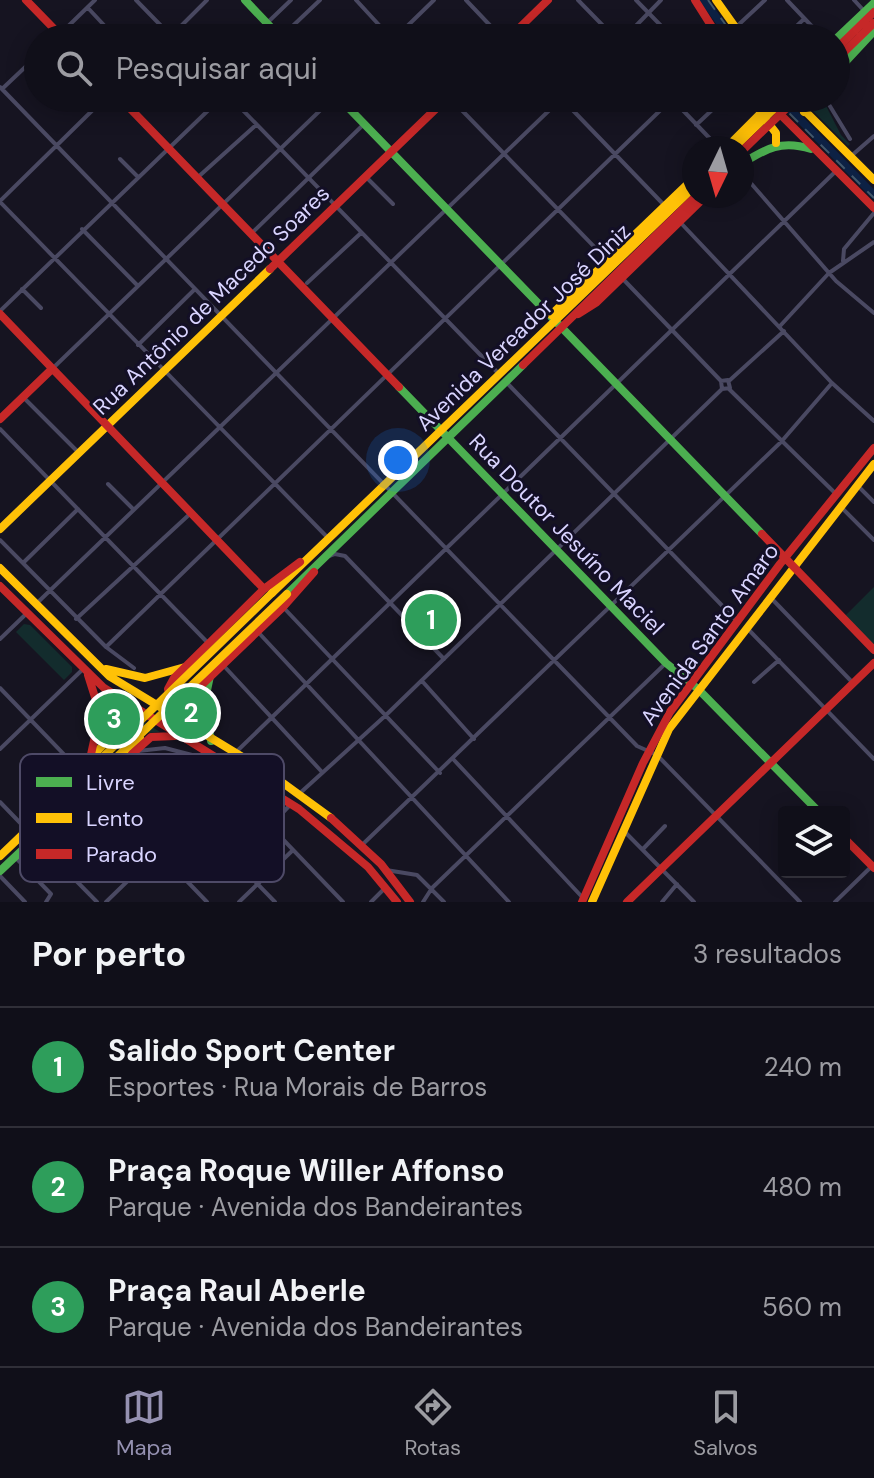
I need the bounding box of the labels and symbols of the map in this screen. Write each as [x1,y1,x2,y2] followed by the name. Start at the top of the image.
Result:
[682,136,754,208] north arrow
[87,179,336,421] street label: Rua Antônio de Macedo Soares
[410,217,637,438] street label: Avenida Vereador José Diniz
[463,428,670,641] street label: Rua Doutor Jesuíno Maciel
[378,440,418,480] your location
[634,538,785,731] street label: Avenida Santo Amaro
[405,590,457,650] pin: 1
[165,683,217,743] pin: 2
[88,689,140,749] pin: 3
[20,754,284,882] legend
[86,768,135,797] text: Livre
[86,804,144,833] text: Lento
[86,840,157,869] text: Parado

